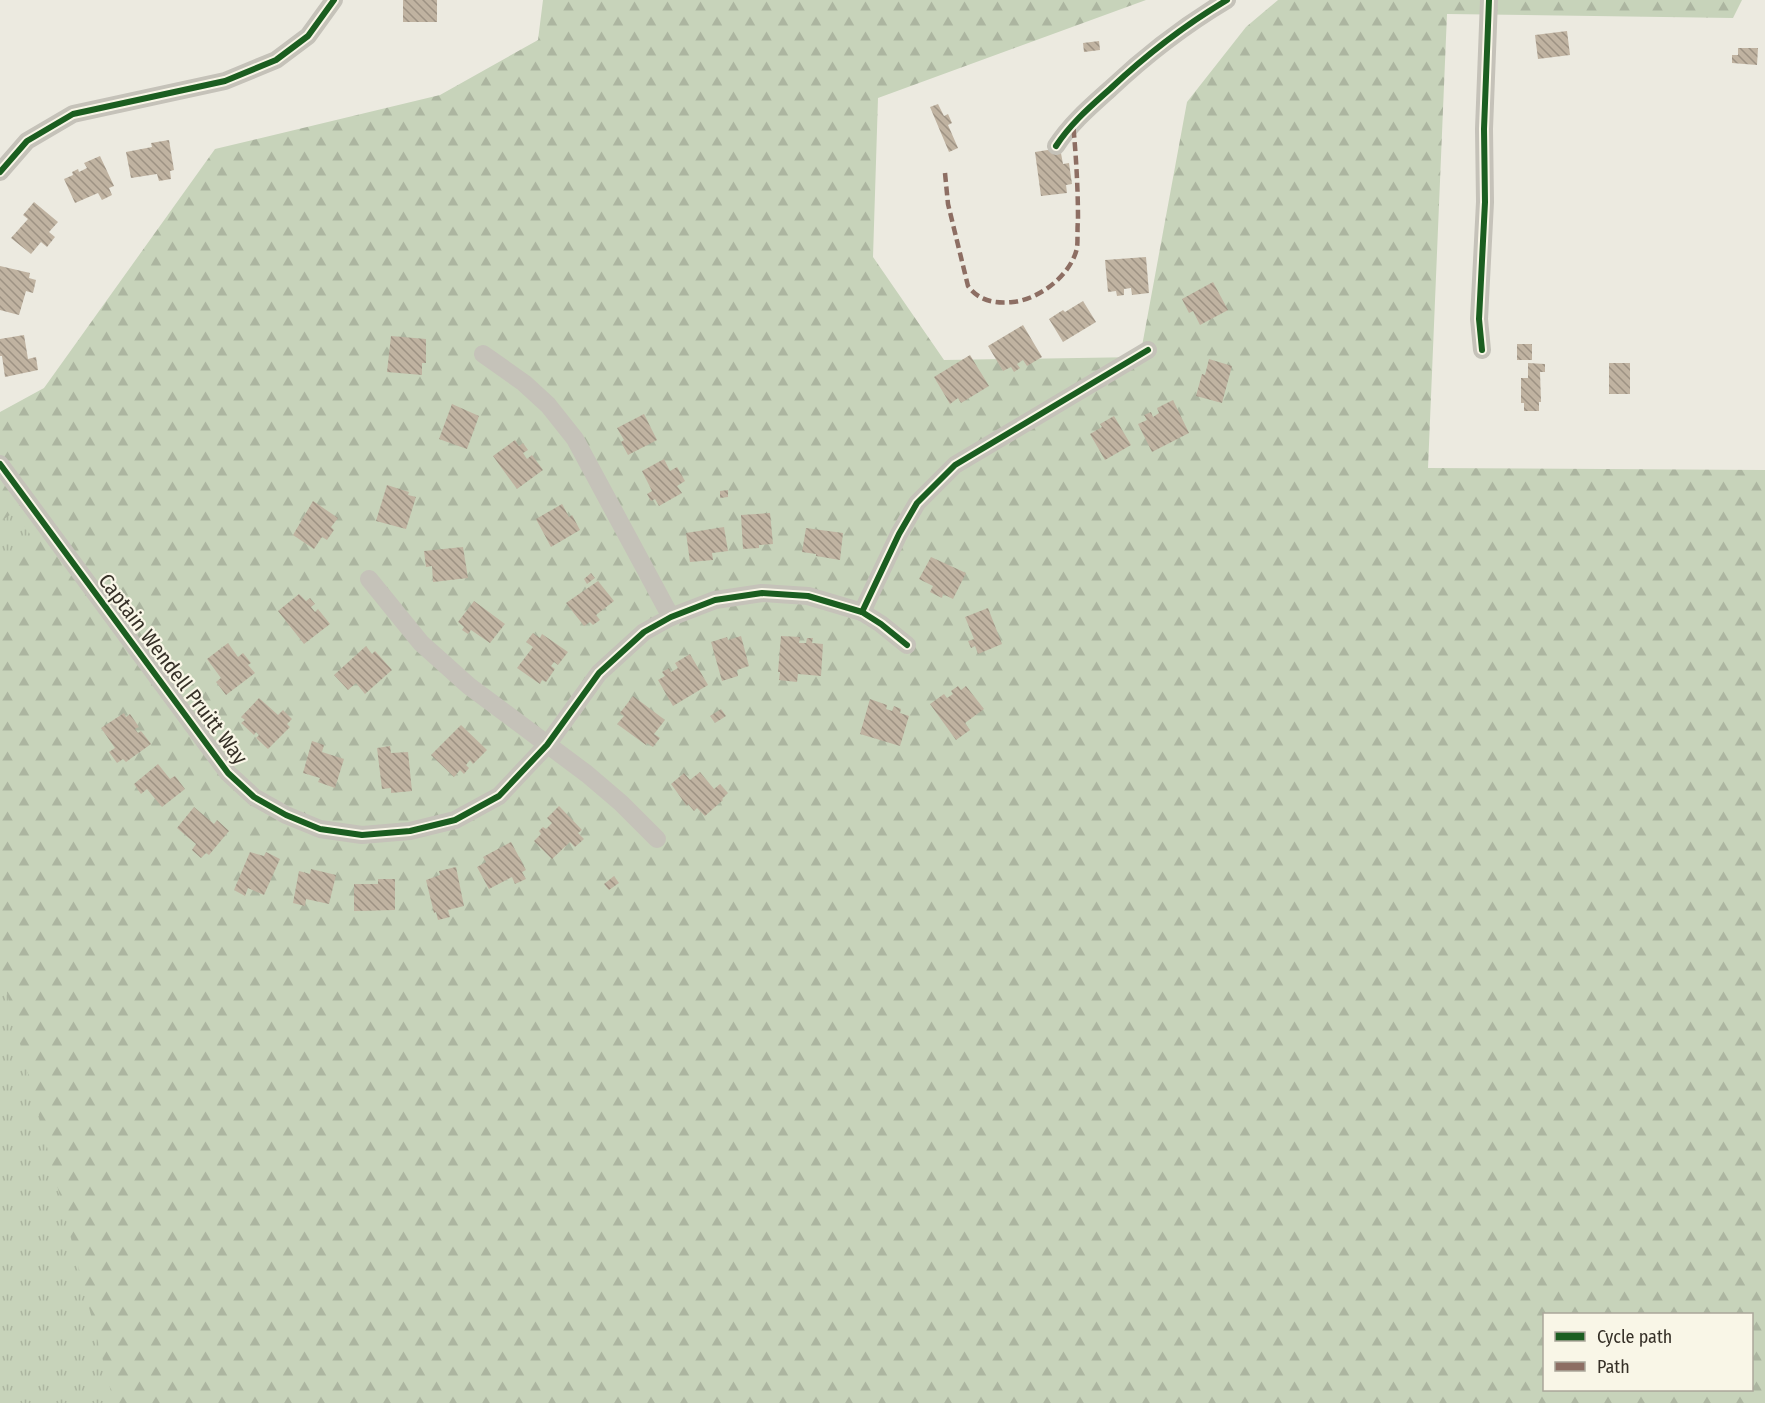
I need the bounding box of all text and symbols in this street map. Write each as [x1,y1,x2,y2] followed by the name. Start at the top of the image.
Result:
[93,568,254,770] street label: Captain Wendell Pruitt Way
[1543,1313,1753,1391] legend
[1597,1326,1672,1348] text: Cycle path
[1597,1356,1630,1378] text: Path

